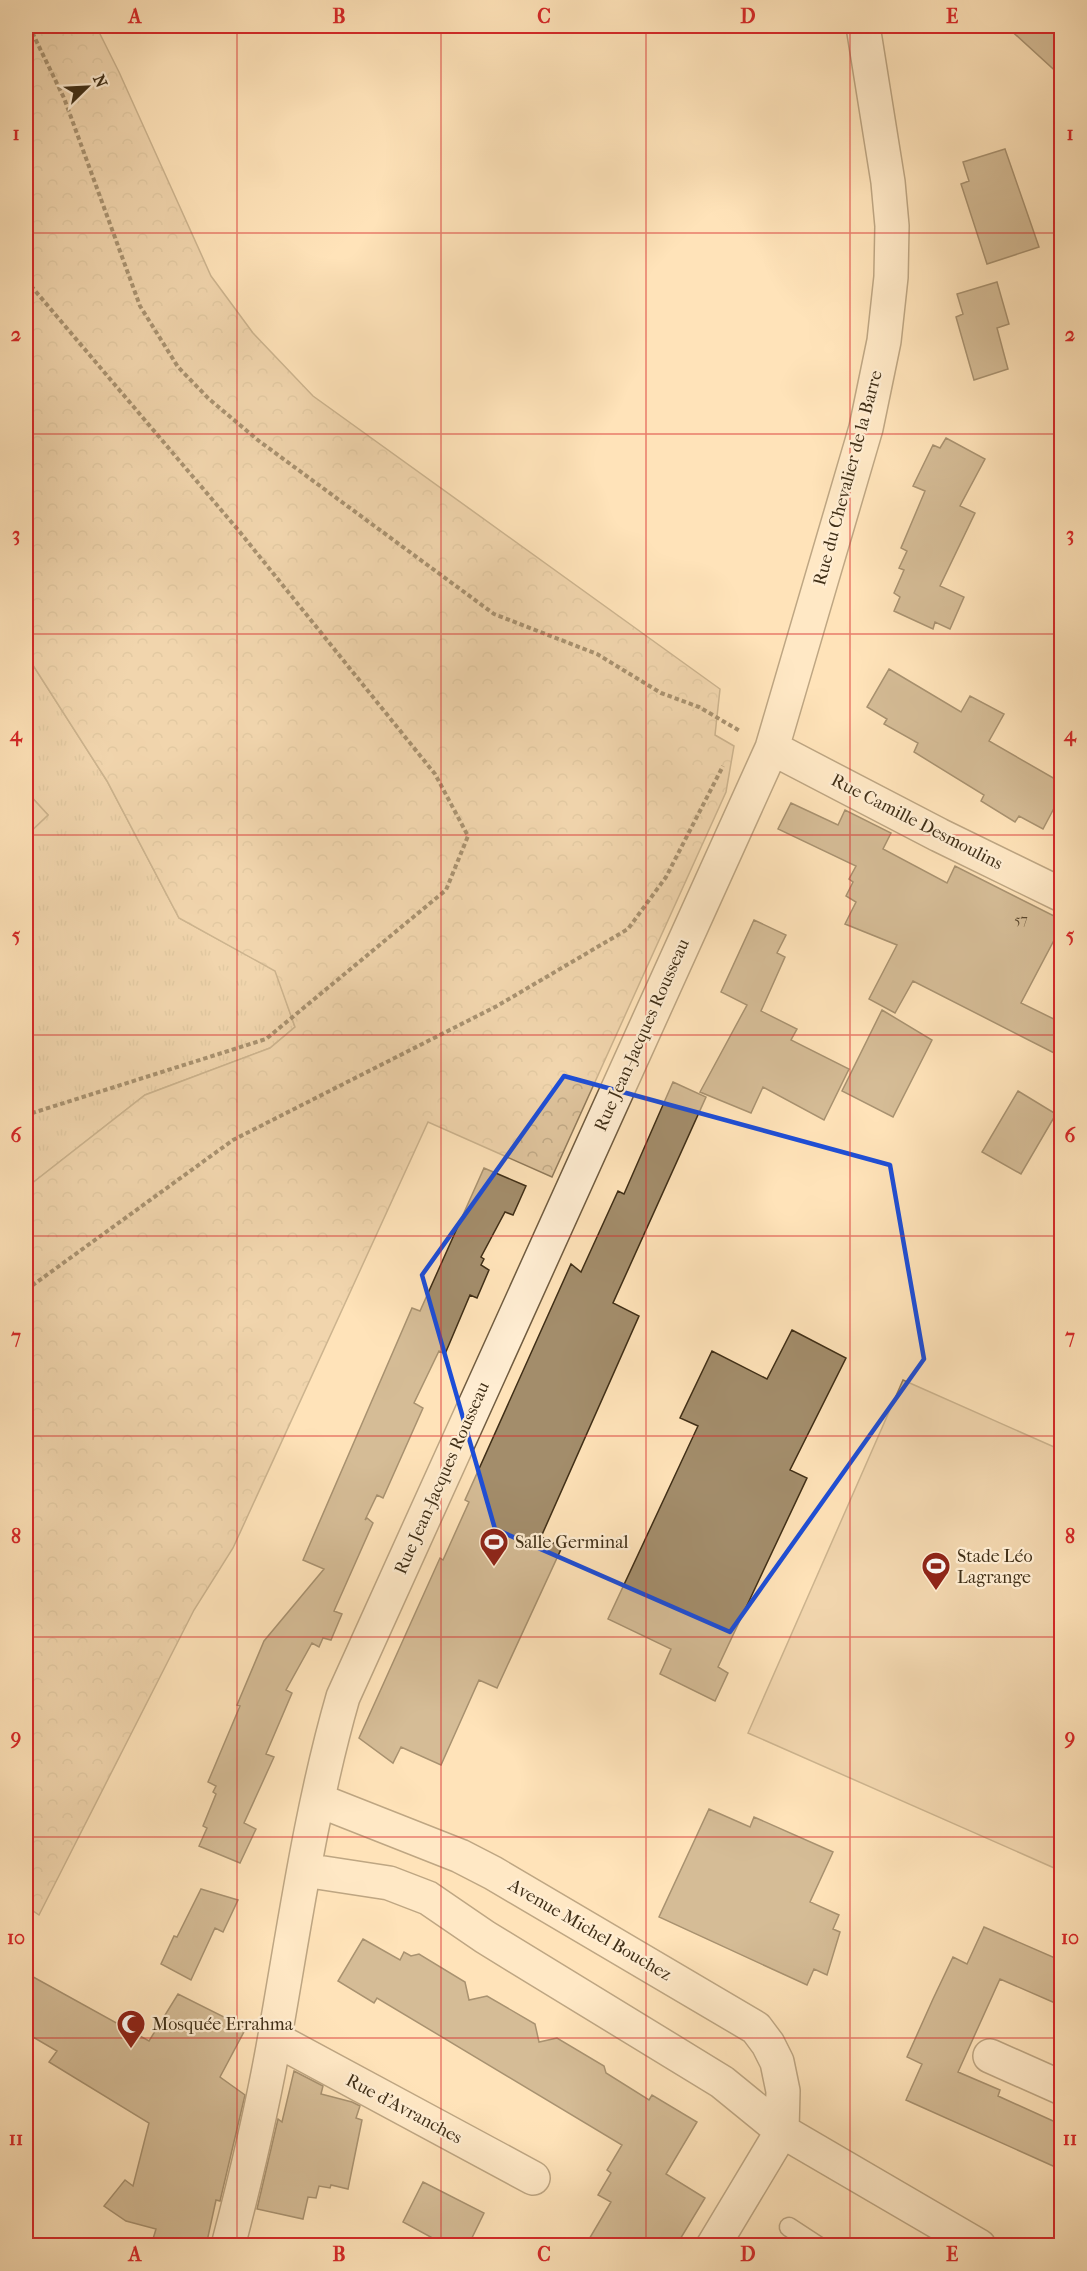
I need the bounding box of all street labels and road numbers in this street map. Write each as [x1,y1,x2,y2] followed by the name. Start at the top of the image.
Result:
[809,368,887,588] street label: Rue du Chevalier de la Barre
[828,770,1007,875] street label: Rue Camille Desmoulins
[590,936,694,1134] street label: Rue Jean-Jacques Rousseau
[390,1379,494,1577] street label: Rue Jean-Jacques Rousseau
[504,1874,675,1985] street label: Avenue Michel Bouchez
[342,2070,466,2149] street label: Rue d'Avranches

